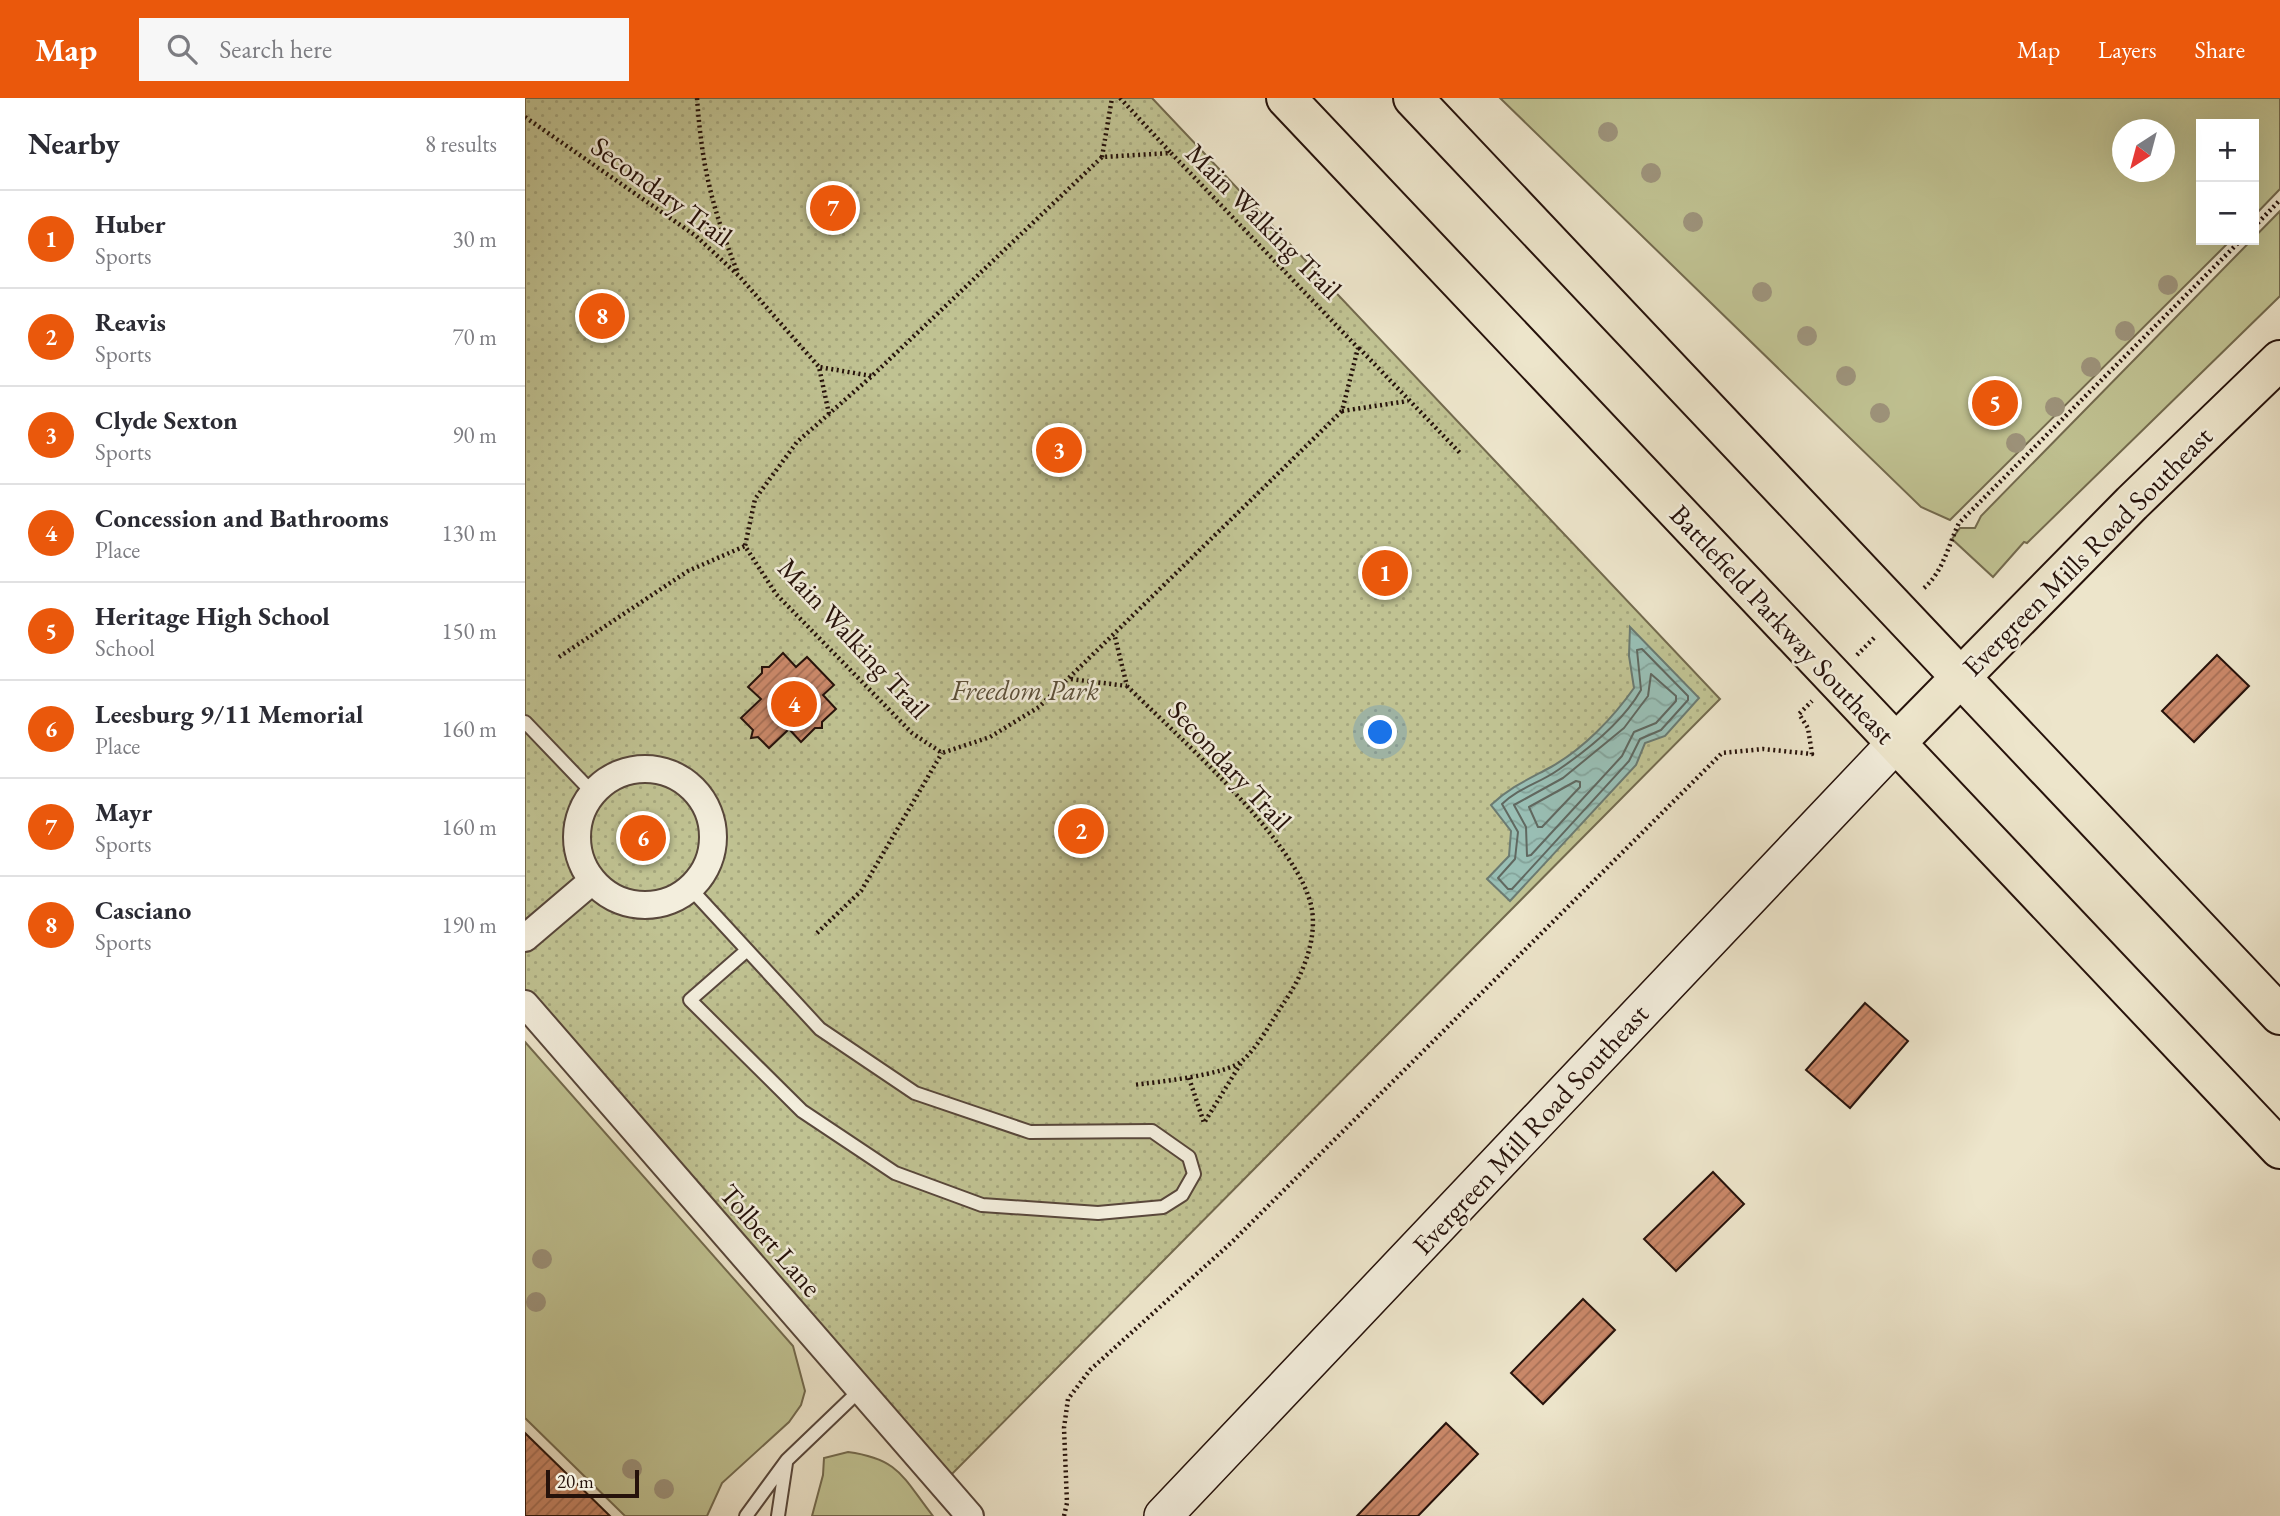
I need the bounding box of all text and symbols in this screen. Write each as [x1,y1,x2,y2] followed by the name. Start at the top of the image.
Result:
[139,18,629,81] search box
[35,28,97,71] text: Map
[163,30,201,68] icon: search
[219,32,332,66] text: Search here
[2017,34,2060,65] text: Map
[2098,34,2157,65] text: Layers
[2195,34,2245,65] text: Share
[2112,119,2175,182] north arrow
[2196,119,2259,245] map controls
[2196,119,2259,182] button: +
[28,124,120,163] text: Nearby
[584,128,740,254] street label: Secondary Trail
[425,129,497,159] text: 8 results
[1178,135,1350,307] street label: Main Walking Trail
[810,182,856,234] pin: 7
[2196,182,2259,245] button: −
[95,207,165,241] text: Huber
[45,224,57,254] text: 1
[452,224,497,254] text: 30 m
[95,241,151,271] text: Sports
[579,290,625,342] pin: 8
[95,305,166,339] text: Reavis
[45,322,57,352] text: 2
[452,322,497,352] text: 70 m
[95,339,151,369] text: Sports
[1972,377,2018,429] pin: 5
[95,403,238,437] text: Clyde Sexton
[1954,418,2220,684] street label: Evergreen Mills Road Southeast
[45,420,57,450] text: 3
[452,420,497,450] text: 90 m
[1036,424,1082,476] pin: 3
[95,437,151,467] text: Sports
[1663,497,1904,752] street label: Battlefield Parkway Southeast
[95,501,389,535] text: Concession and Bathrooms
[45,518,57,548] text: 4
[441,518,497,548] text: 130 m
[95,535,140,565] text: Place
[1362,547,1408,599] pin: 1
[770,550,938,726] street label: Main Walking Trail
[95,599,330,633] text: Heritage High School
[45,616,57,646] text: 5
[441,616,497,646] text: 150 m
[95,633,155,663] text: School
[950,672,1099,708] park label: Freedom Park
[771,678,817,730] pin: 4
[1160,692,1300,838] street label: Secondary Trail
[95,697,363,731] text: Leesburg 9/11 Memorial
[45,714,57,744] text: 6
[441,714,497,744] text: 160 m
[1363,715,1397,749] your location
[95,731,140,761] text: Place
[95,795,152,829] text: Mayr
[1058,805,1104,857] pin: 2
[45,812,57,842] text: 7
[441,812,497,842] text: 160 m
[620,812,666,864] pin: 6
[95,829,151,859] text: Sports
[95,893,191,927] text: Casciano
[45,910,57,940] text: 8
[441,910,497,940] text: 190 m
[95,927,151,957] text: Sports
[1404,996,1656,1262] street label: Evergreen Mill Road Southeast
[712,1176,830,1304] street label: Tolbert Lane
[546,1467,639,1499] scale bar
[557,1469,594,1494] text: 20 m

